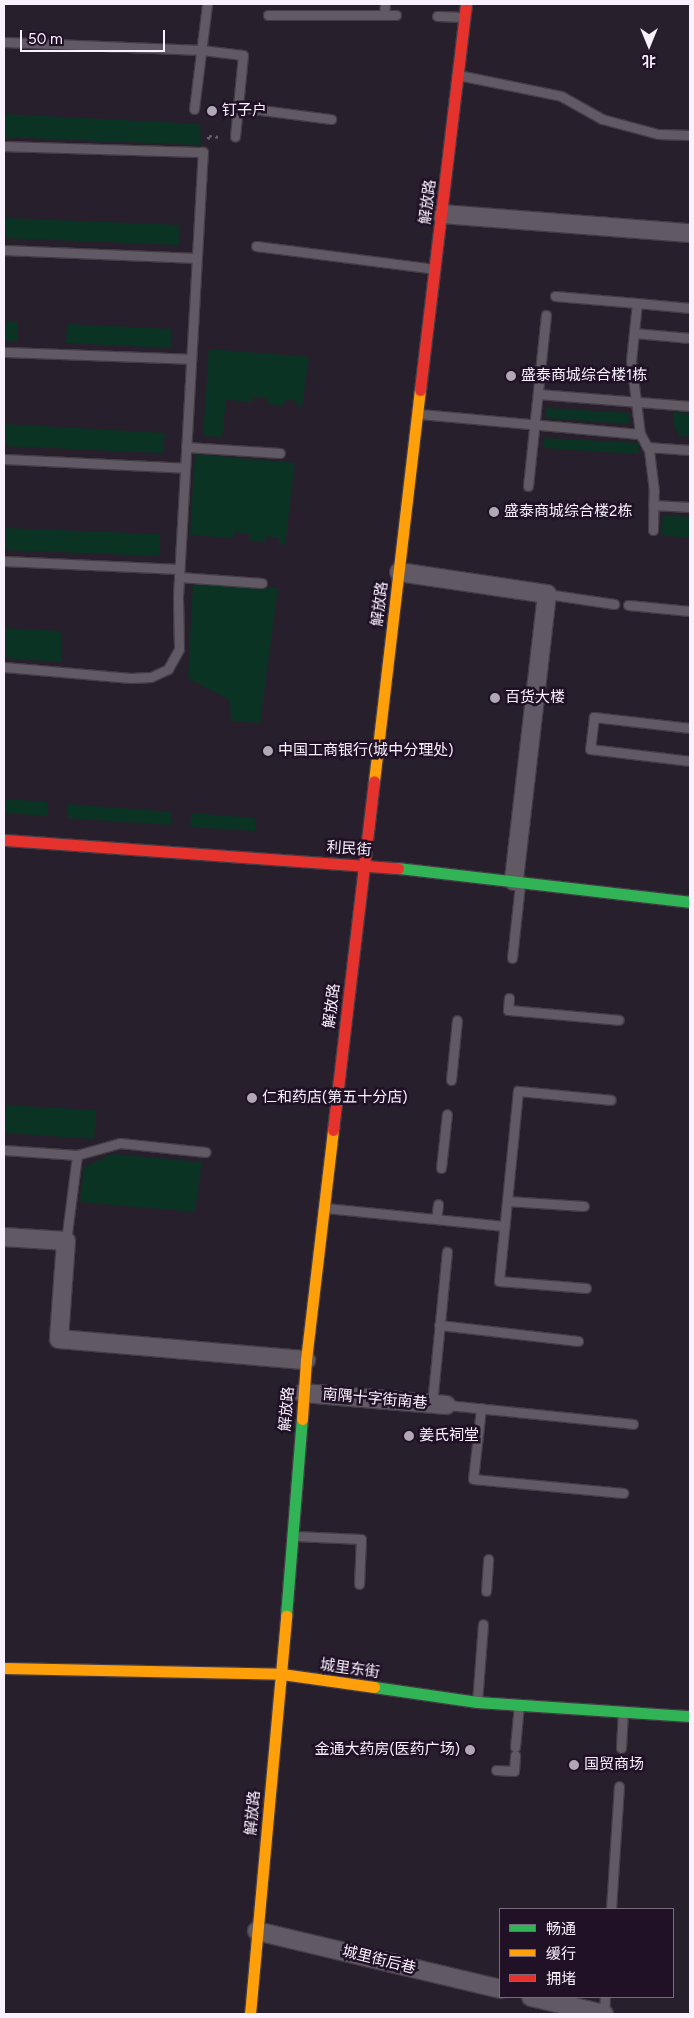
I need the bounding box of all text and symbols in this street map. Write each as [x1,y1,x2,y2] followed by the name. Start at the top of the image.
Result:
[22,20,168,52] scale bar
[624,20,674,70] north arrow
[28,30,63,48] text: 50 m
[642,52,656,69] text: 北
[222,102,267,120] place label: 钉子户
[206,105,218,117] marker: 钉子户
[416,179,440,225] street label: 解放路
[521,367,647,385] place label: 盛泰商城综合楼1栋
[505,370,517,382] marker: 盛泰商城综合楼1栋
[504,503,632,521] place label: 盛泰商城综合楼2栋
[488,506,500,518] marker: 盛泰商城综合楼2栋
[368,581,392,627] street label: 解放路
[505,689,565,707] place label: 百货大楼
[489,692,501,704] marker: 百货大楼
[278,742,454,760] place label: 中国工商银行(城中分理处)
[262,745,274,757] marker: 中国工商银行(城中分理处)
[326,838,372,860] street label: 利民街
[320,983,344,1029] street label: 解放路
[262,1089,408,1107] place label: 仁和药店(第五十分店)
[246,1092,258,1104] marker: 仁和药店(第五十分店)
[322,1385,428,1413] street label: 南隅十字街南巷
[276,1386,298,1432] street label: 解放路
[419,1427,479,1445] place label: 姜氏祠堂
[403,1430,415,1442] marker: 姜氏祠堂
[319,1656,381,1682] street label: 城里东街
[314,1741,460,1759] place label: 金通大药房(医药广场)
[464,1744,476,1756] marker: 金通大药房(医药广场)
[584,1756,644,1774] place label: 国贸商场
[568,1759,580,1771] marker: 国贸商场
[242,1790,264,1836] street label: 解放路
[499,1908,674,1998] legend
[546,1920,576,1938] text: 畅通
[340,1942,418,1978] street label: 城里街后巷
[546,1945,576,1963] text: 缓行
[546,1970,576,1988] text: 拥堵

